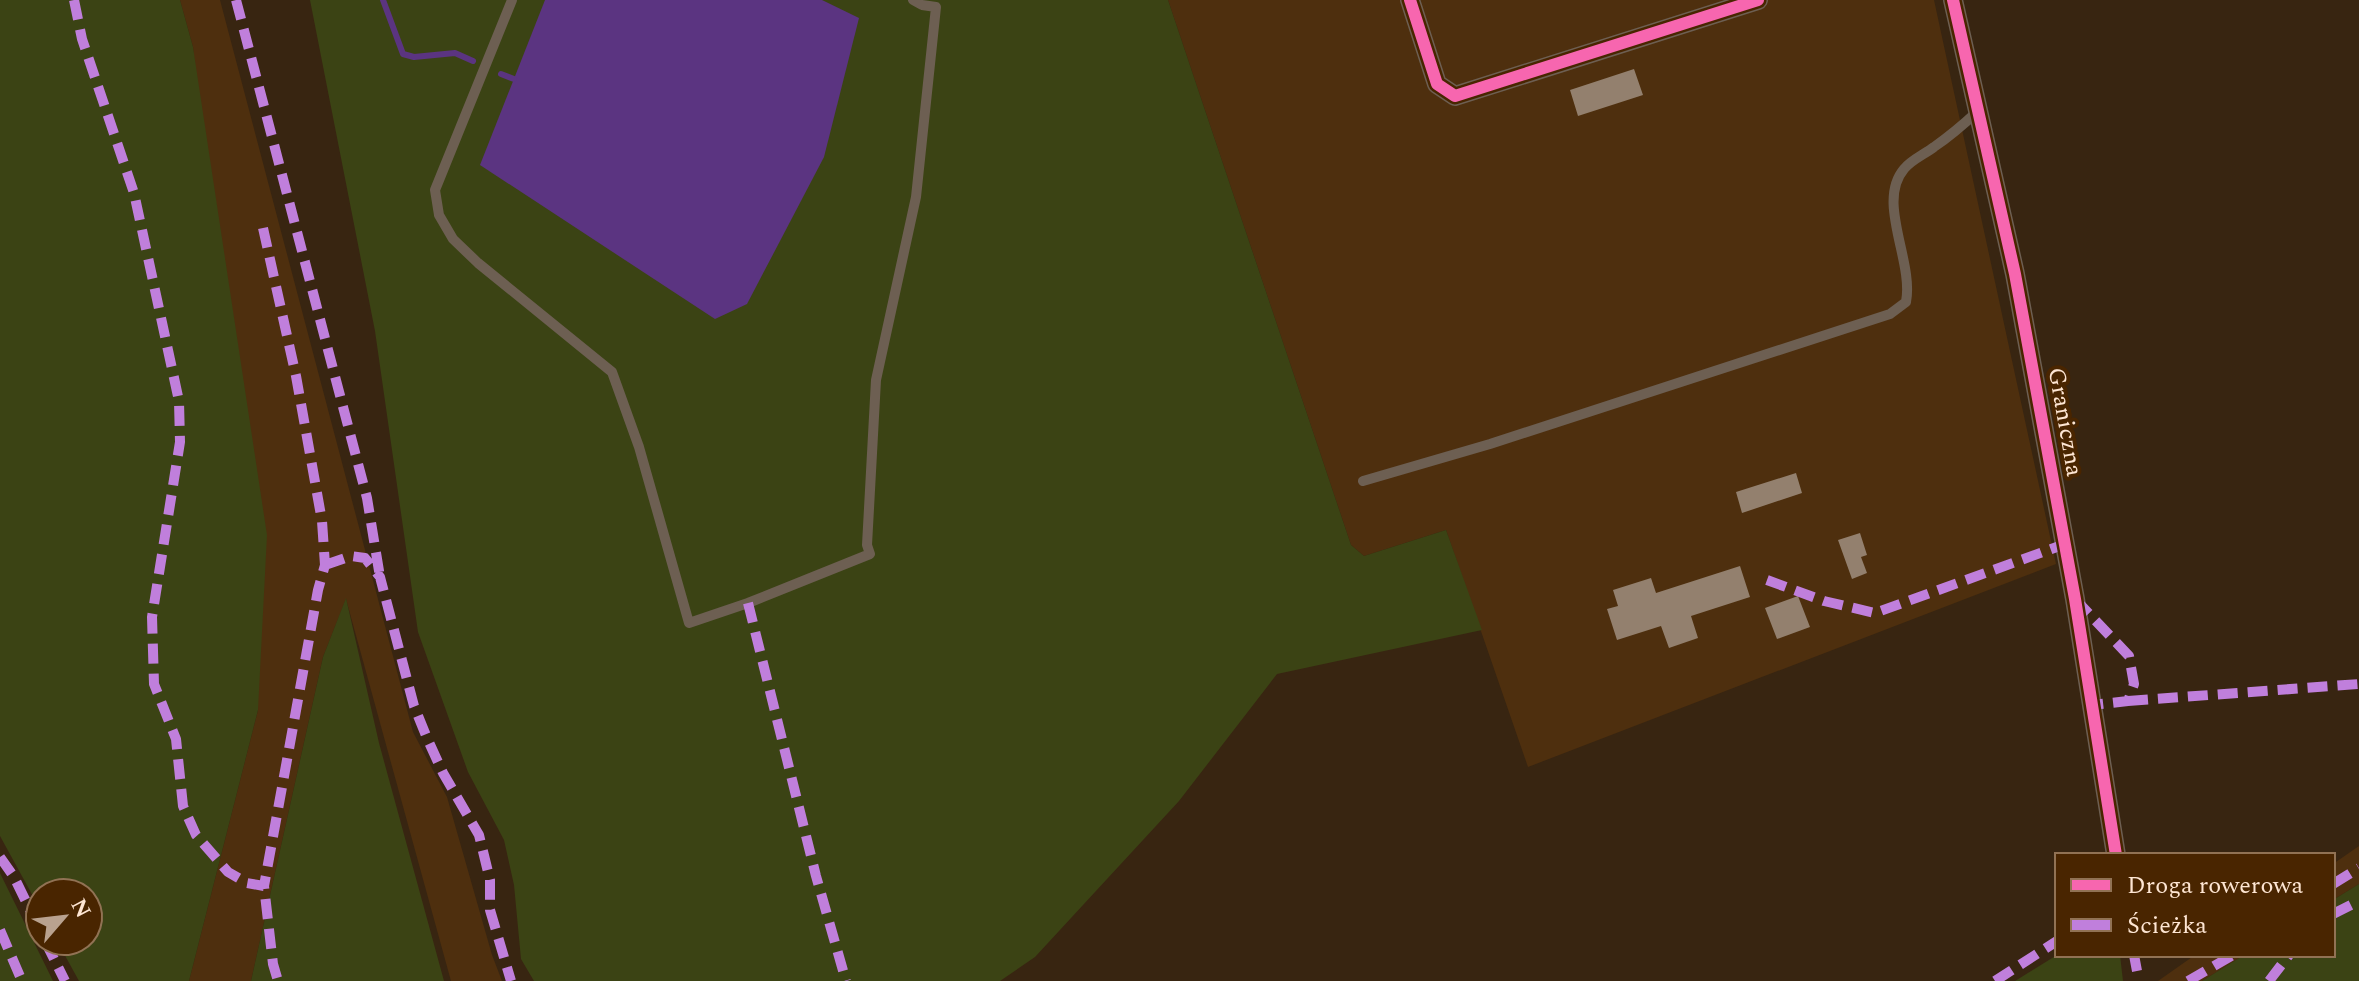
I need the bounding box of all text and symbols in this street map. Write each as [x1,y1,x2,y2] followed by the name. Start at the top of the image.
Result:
[2038,365,2092,480] street label: Graniczna
[2055,853,2335,957] legend
[2127,868,2303,904] text: Droga rowerowa
[24,877,104,957] north arrow
[62,893,99,924] text: N
[2127,908,2207,944] text: Ścieżka

